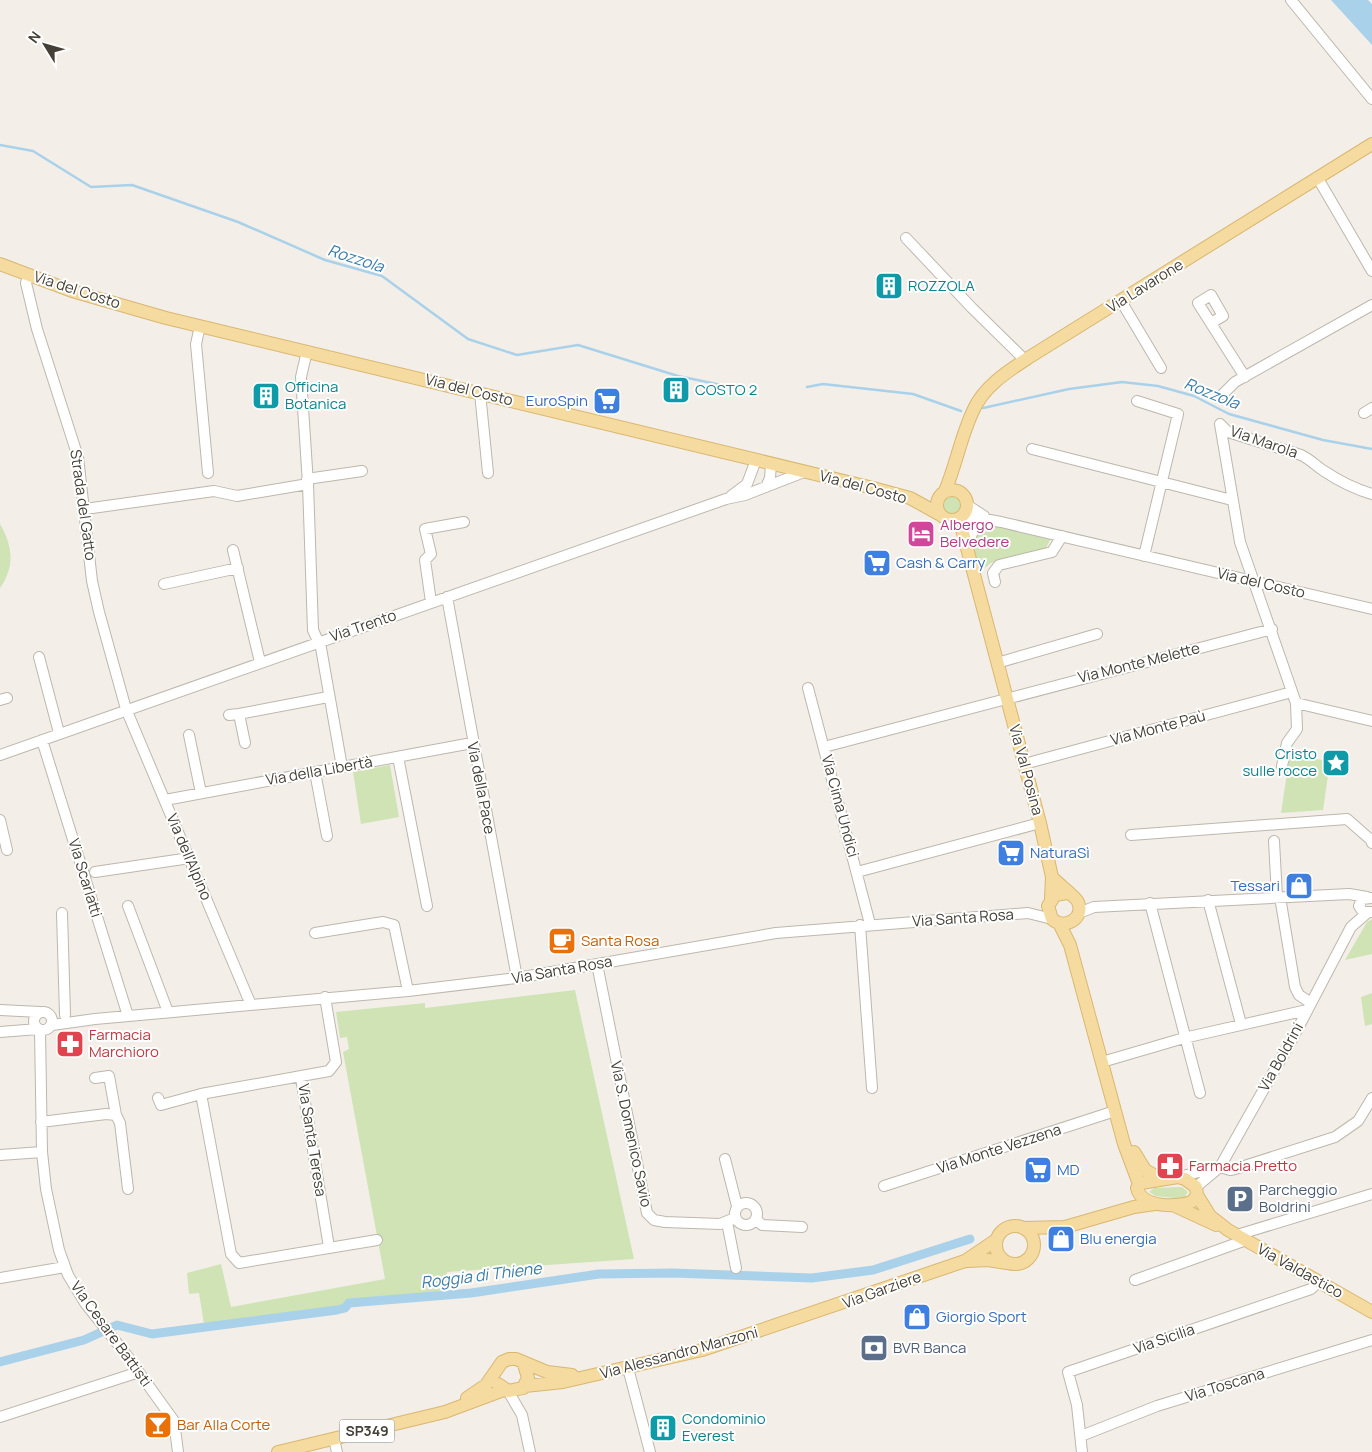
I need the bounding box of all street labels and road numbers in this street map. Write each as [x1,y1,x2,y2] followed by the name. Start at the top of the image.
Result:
[1102,254,1187,317] street label: Via Lavarone
[31,266,123,313] street label: Via del Costo
[423,368,515,411] street label: Via del Costo
[1227,420,1301,463] street label: Via Marola
[65,448,102,562] street label: Strada del Gatto
[817,465,909,508] street label: Via del Costo
[1215,562,1307,603] street label: Via del Costo
[327,604,399,647] street label: Via Trento
[1076,637,1202,688] street label: Via Monte Melette
[1108,705,1208,750] street label: Via Monte Paù
[1004,722,1049,818] street label: Via Val Posina
[462,740,501,836] street label: Via della Pace
[264,751,374,790] street label: Via della Libertà
[817,752,864,859] street label: Via Cima Undici
[162,810,217,904] street label: Via dell'Alpino
[64,836,107,920] street label: Via Scarlatti
[911,903,1015,932] street label: Via Santa Rosa
[510,950,614,989] street label: Via Santa Rosa
[1253,1019,1308,1095] street label: Via Boldrini
[606,1059,657,1209] street label: Via S. Domenico Savio
[293,1082,332,1198] street label: Via Santa Teresa
[934,1119,1064,1179] street label: Via Monte Vezzena
[1253,1238,1347,1303] street label: Via Valdastico
[840,1266,924,1313] street label: Via Garziere
[66,1277,157,1391] street label: Via Cesare Battisti
[1131,1318,1197,1359] street label: Via Sicilia
[598,1321,760,1384] street label: Via Alessandro Manzoni
[1183,1363,1267,1407] street label: Via Toscana
[340,1420,394,1442] road number: SP349

